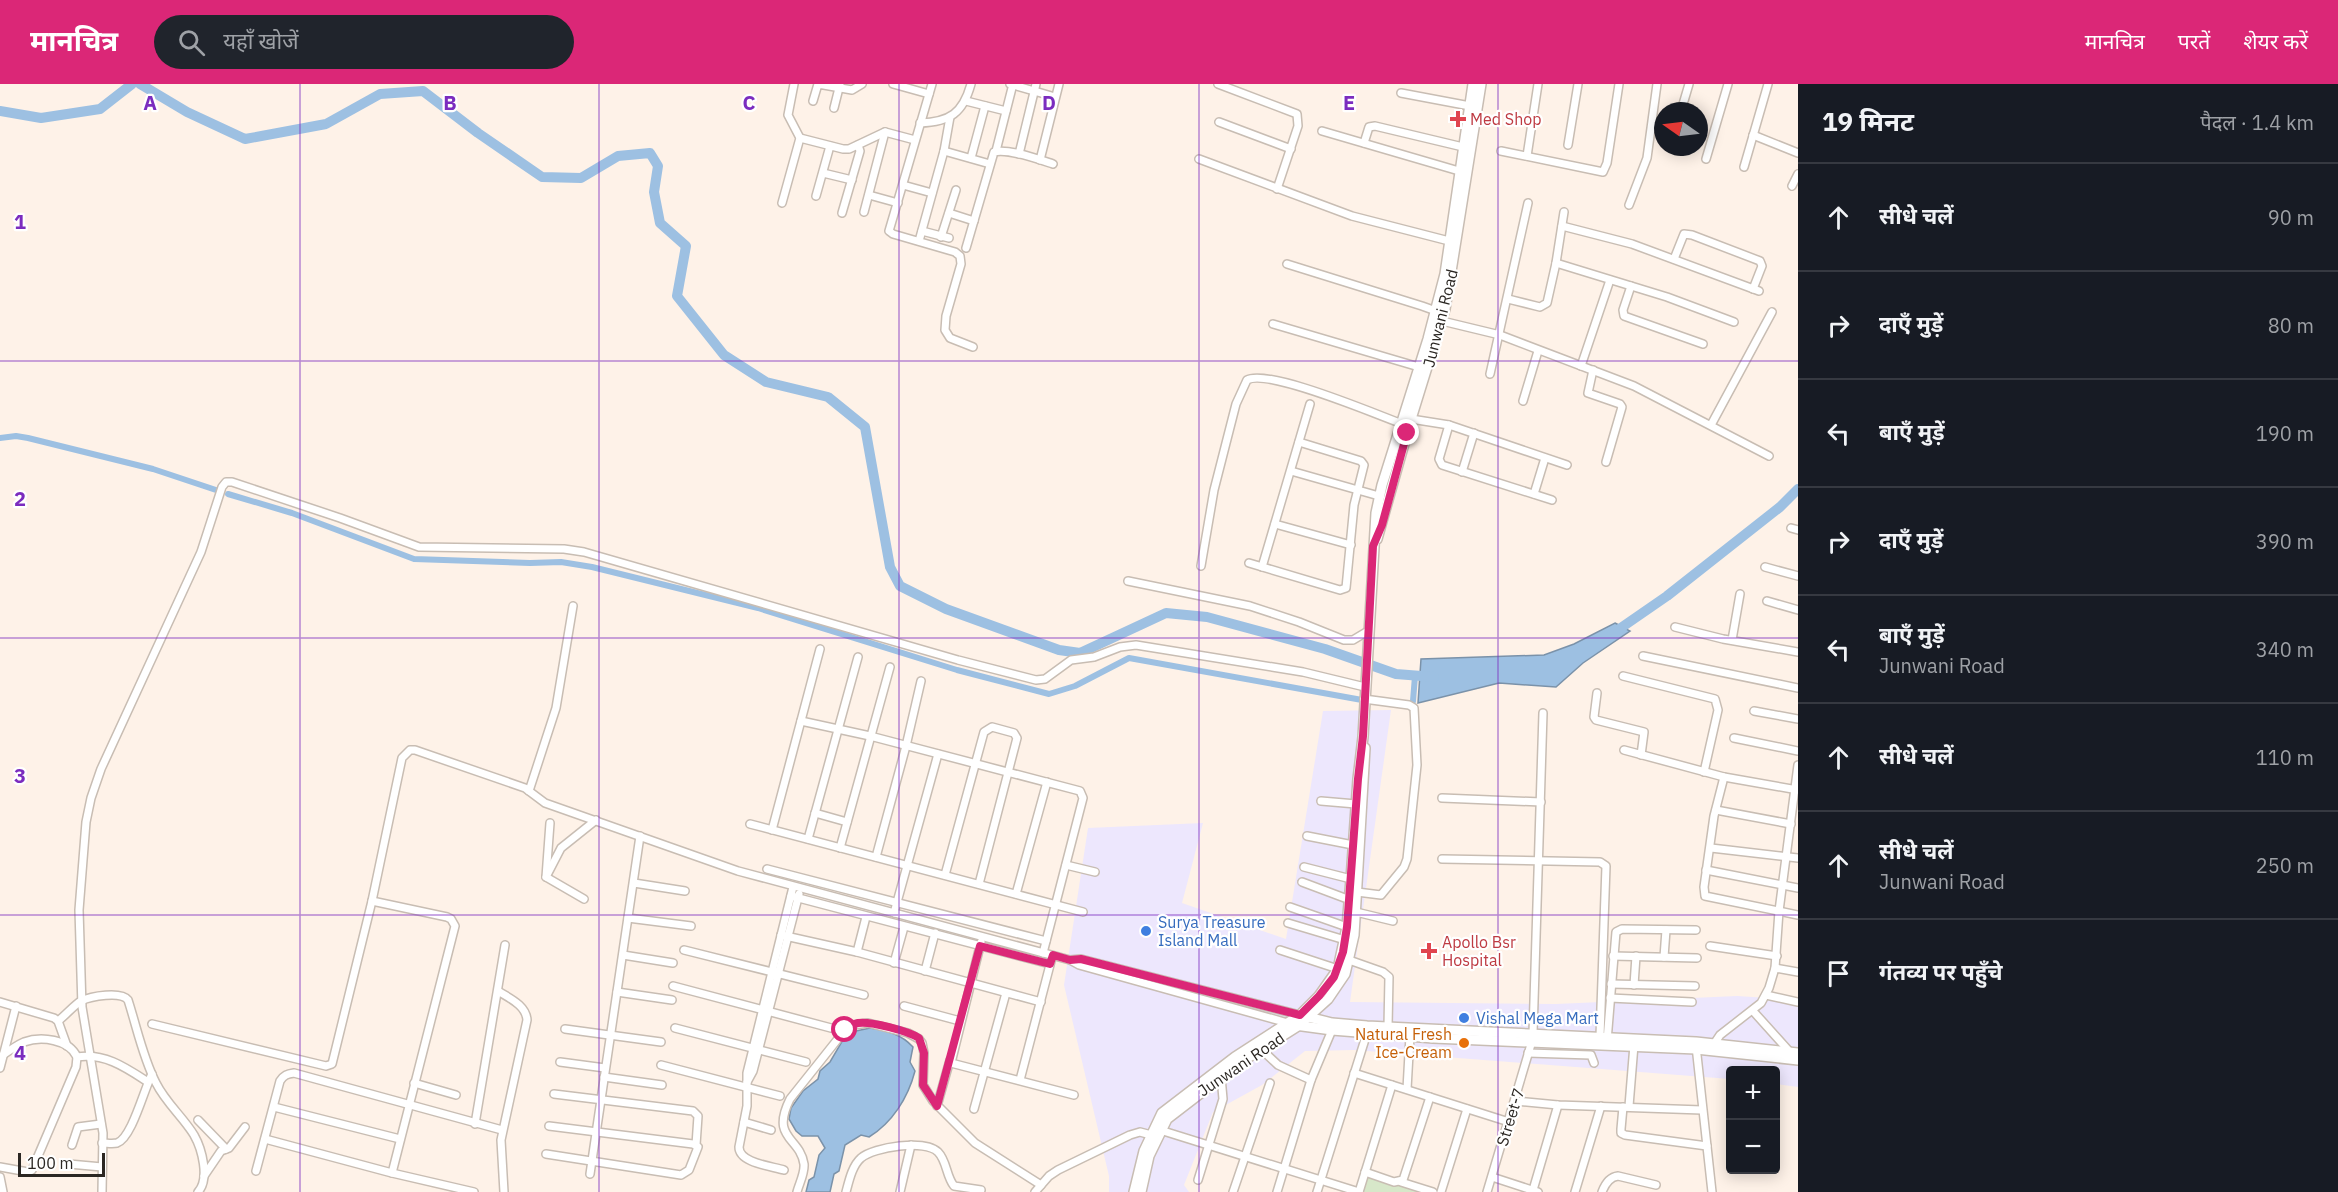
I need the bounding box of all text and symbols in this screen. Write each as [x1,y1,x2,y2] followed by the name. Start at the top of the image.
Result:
[154,15,574,69] search box
[30,22,118,59] text: मानचित्र
[175,26,208,59] icon: search
[223,26,299,55] text: यहाँ खोजें
[2085,27,2145,55] text: मानचित्र
[2178,27,2210,55] text: परतें
[2243,27,2308,55] text: शेयर करें
[143,89,157,116] text: A
[443,89,457,116] text: B
[742,89,756,116] text: C
[1042,89,1056,116] text: D
[1343,89,1355,116] text: E
[1654,102,1708,156] north arrow
[1822,104,1914,138] text: 19 मिनट
[1470,109,1541,129] place label: Med Shop
[2200,109,2314,136] text: पैदल · 1.4 km
[1451,112,1465,126] marker: Med Shop
[1822,201,1855,234] icon: ahead
[1879,201,1954,230] text: सीधे चलें
[2268,204,2314,231] text: 90 m
[14,208,26,235] text: 1
[1418,267,1462,369] street label: Junwani Road
[1822,309,1855,342] icon: right
[1879,309,1943,338] text: दाएँ मुड़ें
[2268,312,2314,339] text: 80 m
[1822,417,1855,450] icon: left
[1879,417,1945,446] text: बाएँ मुड़ें
[1393,419,1419,445] route end
[2256,420,2314,447] text: 190 m
[14,485,26,512] text: 2
[1822,525,1855,558] icon: right
[1879,525,1943,554] text: दाएँ मुड़ें
[2256,528,2314,555] text: 390 m
[1879,620,1945,649] text: बाएँ मुड़ें
[1822,633,1855,666] icon: left
[2256,636,2314,663] text: 340 m
[1879,652,2005,679] text: Junwani Road
[1822,741,1855,774] icon: ahead
[1879,741,1954,770] text: सीधे चलें
[2256,744,2314,771] text: 110 m
[14,762,26,789] text: 3
[1879,836,1954,865] text: सीधे चलें
[1822,849,1855,882] icon: ahead
[2256,852,2314,879] text: 250 m
[1879,868,2005,895] text: Junwani Road
[1158,912,1266,950] place label: Surya Treasure Island Mall
[1139,924,1153,938] marker: Surya Treasure Island Mall
[1442,932,1516,970] place label: Apollo Bsr Hospital
[1420,942,1438,960] marker: Apollo Bsr Hospital
[1822,957,1855,990] icon: arrive
[1879,957,2003,986] text: गंतव्य पर पहुँचे
[1476,1008,1599,1028] place label: Vishal Mega Mart
[1457,1011,1471,1025] marker: Vishal Mega Mart
[831,1016,857,1042] route start
[1355,1024,1452,1062] place label: Natural Fresh Ice-Cream
[1194,1028,1288,1100] street label: Junwani Road
[1457,1036,1471,1050] marker: Natural Fresh Ice-Cream
[14,1039,26,1066] text: 4
[1726,1066,1780,1174] map controls
[1726,1066,1780,1120] button: +
[1492,1086,1528,1148] street label: Street-7
[1726,1120,1780,1174] button: −
[18,1150,105,1178] scale bar
[27,1153,74,1173] text: 100 m

